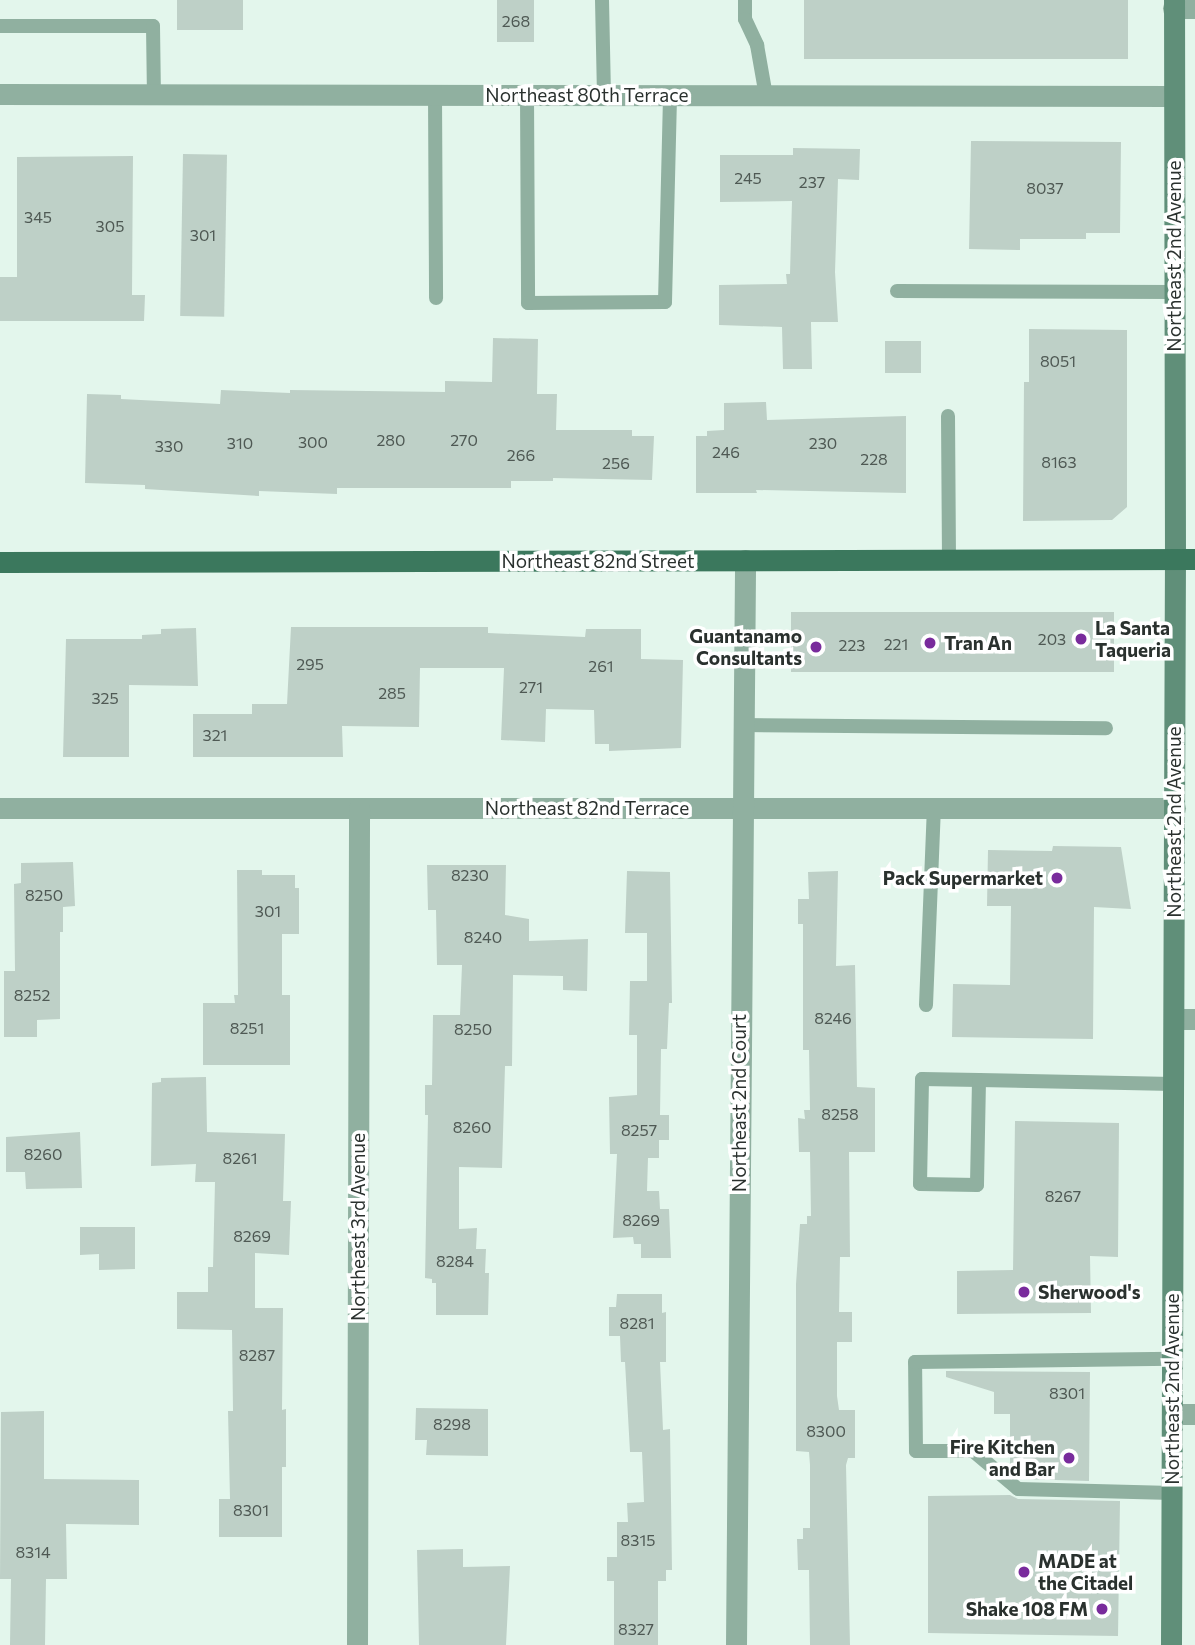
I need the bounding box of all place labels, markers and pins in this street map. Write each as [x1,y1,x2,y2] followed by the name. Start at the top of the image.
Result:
[1095,617,1171,661] place label: La Santa Taqueria
[689,625,802,669] place label: Guantanamo Consultants
[1073,631,1089,647] marker: La Santa Taqueria
[944,632,1012,654] place label: Tran An
[922,635,938,651] marker: Tran An
[808,639,824,655] marker: Guantanamo Consultants
[883,867,1043,889] place label: Pack Supermarket
[1049,870,1065,886] marker: Pack Supermarket
[1038,1281,1141,1303] place label: Sherwood's
[1016,1284,1032,1300] marker: Sherwood's
[950,1436,1055,1480] place label: Fire Kitchen and Bar
[1061,1450,1077,1466] marker: Fire Kitchen and Bar
[1038,1550,1133,1594] place label: MADE at the Citadel
[1016,1564,1032,1580] marker: MADE at the Citadel
[966,1598,1088,1620] place label: Shake 108 FM
[1094,1601,1110,1617] marker: Shake 108 FM

